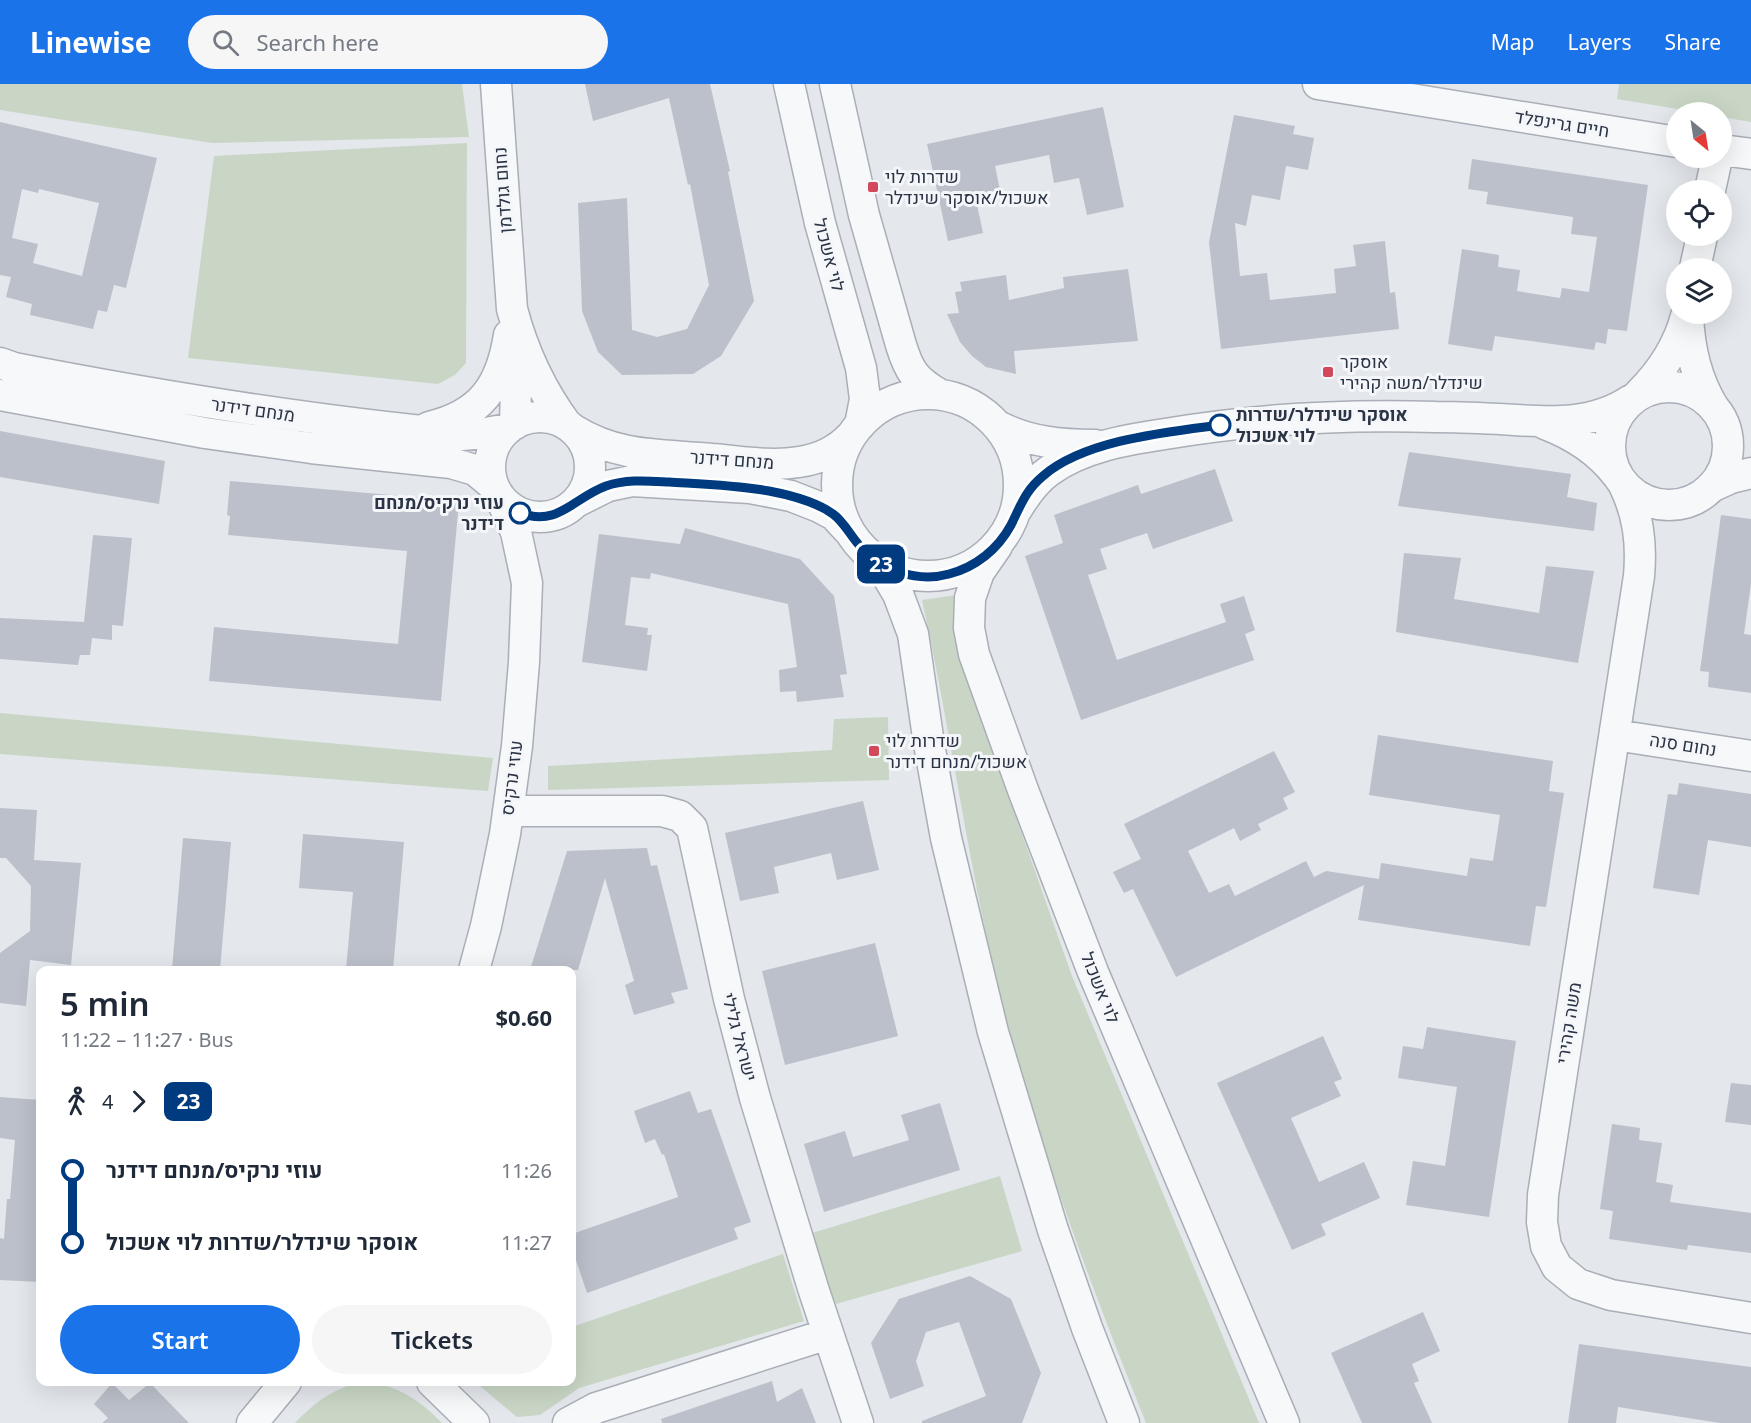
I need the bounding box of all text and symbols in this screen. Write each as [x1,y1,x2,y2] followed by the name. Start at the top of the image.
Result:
[188,15,608,69] search box
[30,23,152,61] text: Linewise
[209,26,242,59] icon: search
[257,27,379,57] text: Search here
[1491,28,1535,56] text: Map
[1568,28,1632,56] text: Layers
[1665,28,1721,56] text: Share
[1666,102,1732,168] north arrow
[1666,102,1732,324] map controls
[1513,104,1611,142] street label: חיים גרינפלד
[487,146,517,234] street label: נחום גולדמן
[885,164,1049,209] place label: שדרות לוי אשכול/אוסקר שינדלר
[866,180,880,194] marker: שדרות לוי אשכול/אוסקר שינדלר
[1666,180,1732,246] button: locate
[809,216,851,294] street label: לוי אשכול
[1666,258,1732,324] button: layers
[1340,349,1483,394] place label: אוסקר שינדלר/משה קהירי
[1321,365,1335,379] marker: אוסקר שינדלר/משה קהירי
[210,391,297,427] street label: מנחם דידנר
[1236,402,1408,447] place label: אוסקר שינדלר/שדרות לוי אשכול
[1209,414,1231,436] marker: אוסקר שינדלר/שדרות לוי אשכול
[689,444,775,474] street label: מנחם דידנר
[374,490,504,535] place label: עוזי נרקיס/מנחם דידנר
[509,502,531,524] marker: עוזי נרקיס/מנחם דידנר
[854,544,908,584] line badge: 23
[869,550,893,578] text: 23
[1648,727,1718,761] street label: נחום סנה
[886,728,1027,773] place label: שדרות לוי אשכול/מנחם דידנר
[494,739,528,817] street label: עוזי נרקיס
[867,744,881,758] marker: שדרות לוי אשכול/מנחם דידנר
[1076,948,1126,1027] street label: לוי אשכול
[1550,980,1586,1065] street label: משה קהירי
[60,981,150,1026] text: 5 min
[717,990,763,1083] street label: ישראל גלילי
[495,1002,552,1032] text: $0.60
[60,1026,233,1053] text: 11:22 – 11:27 · Bus
[60,1085,93,1118] icon: walk
[122,1085,155,1118] icon: forward
[176,1087,200,1115] text: 23
[102,1088,113,1115] text: 4
[106,1154,322,1184] text: עוזי נרקיס/מנחם דידנר
[501,1157,552,1184] text: 11:26
[106,1226,418,1256] text: אוסקר שינדלר/שדרות לוי אשכול
[501,1229,552,1256] text: 11:27
[60,1305,300,1374] button: Start
[312,1305,552,1374] button: Tickets

